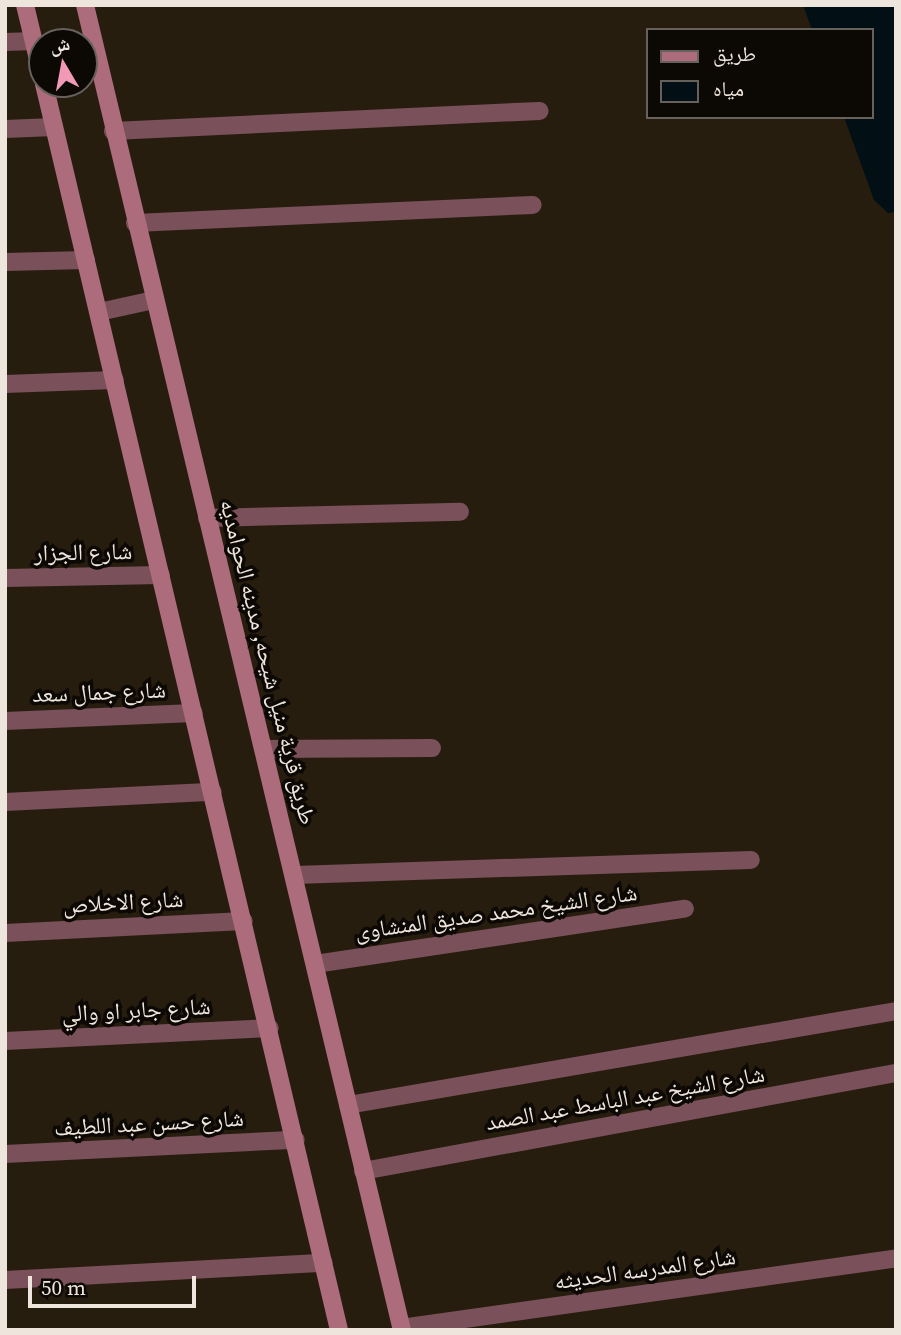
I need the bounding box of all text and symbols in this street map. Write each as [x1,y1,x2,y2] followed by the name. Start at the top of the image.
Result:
[28,28,98,98] north arrow
[646,28,873,119] legend
[48,30,72,59] text: ش
[713,39,756,68] text: طريق
[713,74,744,103] text: مياه
[214,497,322,827] street label: طريق قرية منيل شيحه, مدينه الحوامديه
[34,537,132,567] street label: شارع الجزار
[32,676,166,708] street label: شارع جمال سعد
[353,879,639,945] street label: شارع الشيخ محمد صديق المنشاوى
[62,885,184,919] street label: شارع الاخلاص
[61,992,211,1028] street label: شارع جابر او والي
[483,1060,767,1136] street label: شارع الشيخ عبد الباسط عبد الصمد
[53,1104,245,1142] street label: شارع حسن عبد اللطيف
[553,1243,737,1295] street label: شارع المدرسه الحديثه
[32,1262,200,1306] scale bar
[41,1273,86,1302] text: 50 m

